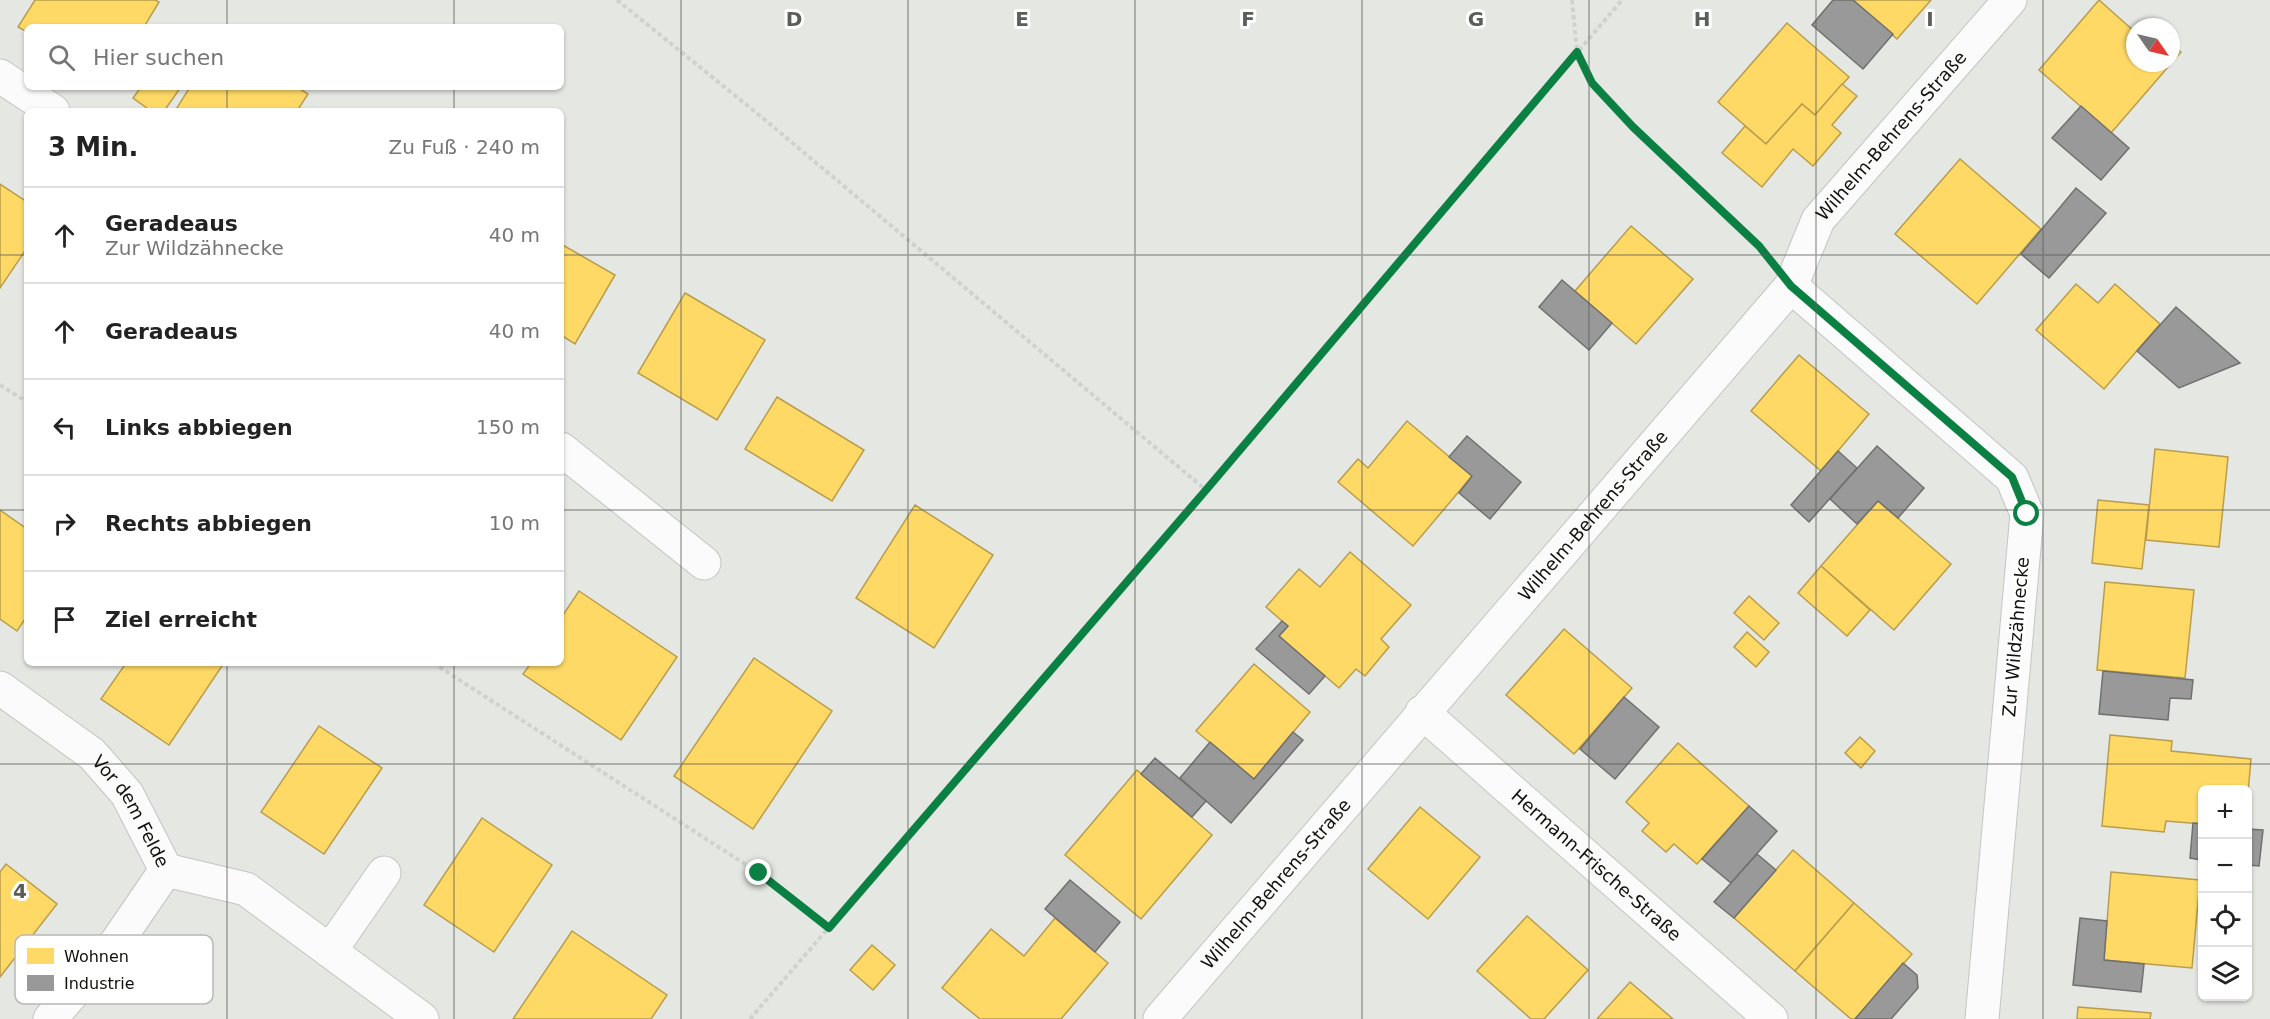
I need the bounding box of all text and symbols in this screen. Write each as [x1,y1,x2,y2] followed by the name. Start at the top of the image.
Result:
[786,7,802,31] text: D
[1015,7,1029,31] text: E
[1241,7,1255,31] text: F
[1468,7,1484,31] text: G
[1694,7,1710,31] text: H
[1926,7,1934,31] text: I
[2126,18,2180,72] north arrow
[24,24,564,90] search box
[45,41,78,74] icon: search
[93,45,224,70] text: Hier suchen
[1811,47,1971,225] street label: Wilhelm-Behrens-Straße
[48,132,138,162] text: 3 Min.
[388,135,540,159] text: Zu Fuß · 240 m
[105,211,238,236] text: Geradeaus
[48,219,81,252] icon: ahead
[489,223,540,247] text: 40 m
[105,236,284,260] text: Zur Wildzähnecke
[48,315,81,348] icon: ahead
[105,319,238,344] text: Geradeaus
[489,319,540,343] text: 40 m
[48,411,81,444] icon: left
[105,415,293,440] text: Links abbiegen
[476,415,540,439] text: 150 m
[1514,426,1672,605] street label: Wilhelm-Behrens-Straße
[2013,500,2039,526] route start
[48,507,81,540] icon: right
[105,511,312,536] text: Rechts abbiegen
[489,511,540,535] text: 10 m
[1998,556,2033,718] street label: Zur Wildzähnecke
[48,603,81,636] icon: arrive
[105,607,257,632] text: Ziel erreicht
[88,751,174,871] street label: Vor dem Felde
[1507,785,1686,945] street label: Hermann-Frische-Straße
[2198,785,2252,1001] map controls
[2198,785,2252,839] button: +
[1197,794,1355,973] street label: Wilhelm-Behrens-Straße
[2198,839,2252,893] button: −
[745,859,771,885] route end
[13,879,27,903] text: 4
[2198,893,2252,947] button: locate
[15,935,213,1004] legend
[64,947,129,966] text: Wohnen
[2198,947,2252,1001] button: layers
[64,974,135,993] text: Industrie

